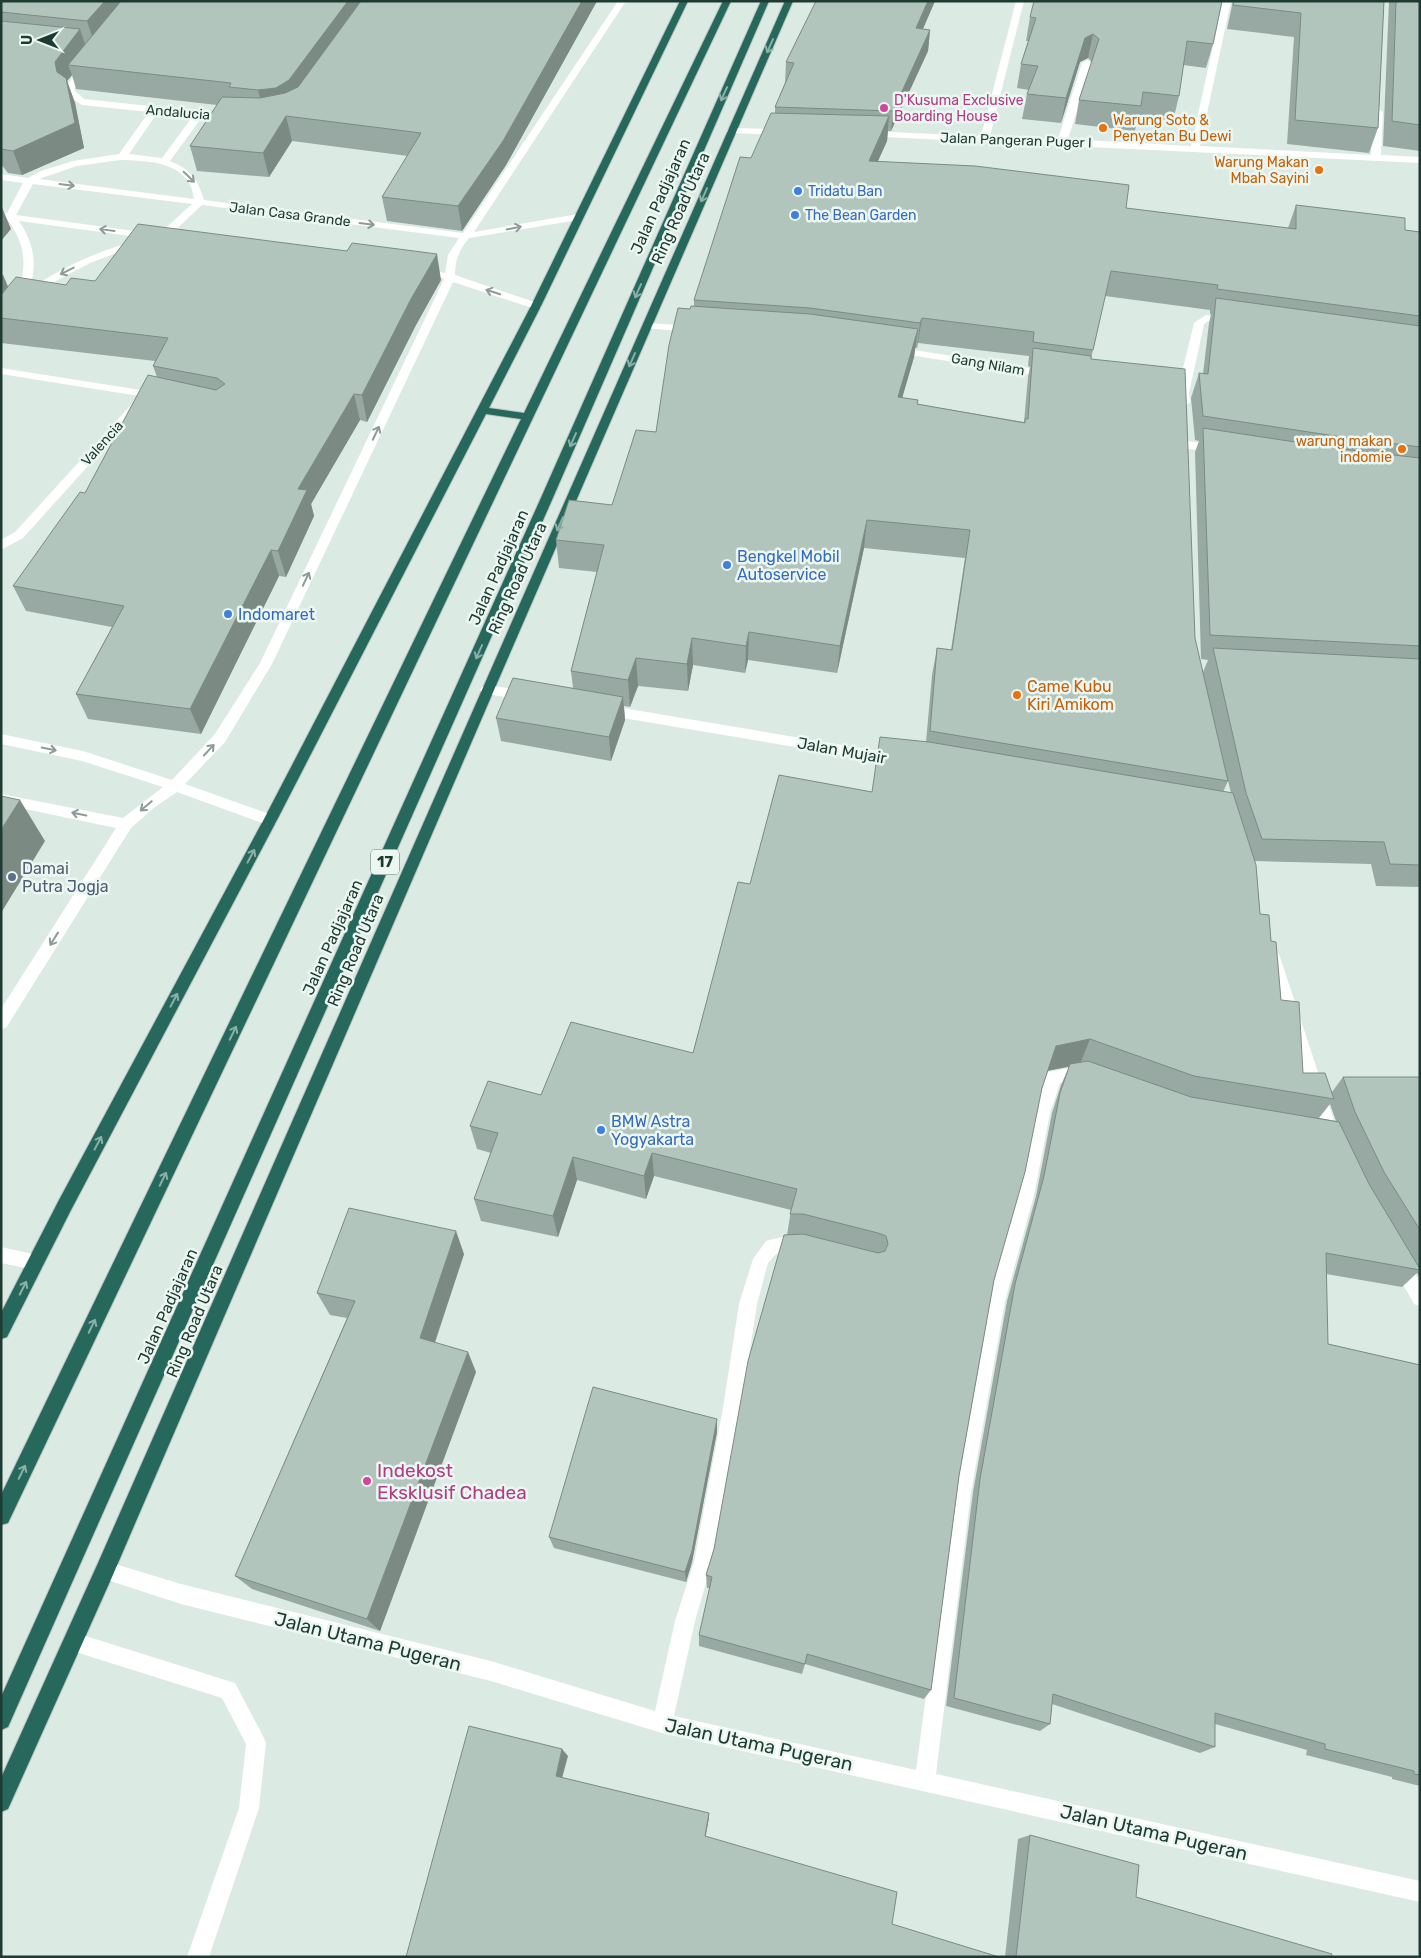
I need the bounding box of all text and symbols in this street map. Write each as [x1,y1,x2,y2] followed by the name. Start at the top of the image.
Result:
[15,15,65,65] north arrow
[19,35,36,45] text: U
[764,38,774,53] one-way arrow
[719,86,729,101] one-way arrow
[894,92,1024,125] place label: D'Kusuma Exclusive Boarding House
[145,101,211,124] street label: Andalucia
[878,102,890,114] marker: D'Kusuma Exclusive Boarding House
[1113,112,1232,145] place label: Warung Soto & Penyetan Bu Dewi
[1097,122,1109,134] marker: Warung Soto & Penyetan Bu Dewi
[940,129,1092,152] street label: Jalan Pangeran Puger I
[627,136,694,257] street label: Jalan Padjajaran
[647,149,714,267] street label: Ring Road Utara
[1214,154,1309,187] place label: Warung Makan Mbah Sayini
[1313,164,1325,176] marker: Warung Makan Mbah Sayini
[183,171,195,183] one-way arrow
[59,180,75,190] one-way arrow
[808,183,883,200] place label: Tridatu Ban
[792,185,804,197] marker: Tridatu Ban
[699,187,709,202] one-way arrow
[228,199,352,230] street label: Jalan Casa Grande
[805,207,917,224] place label: The Bean Garden
[789,209,801,221] marker: The Bean Garden
[359,219,375,229] one-way arrow
[506,223,522,232] one-way arrow
[100,224,116,234] one-way arrow
[60,267,75,276] one-way arrow
[633,283,642,298] one-way arrow
[485,286,501,296] one-way arrow
[950,350,1026,379] street label: Gang Nilam
[627,352,637,367] one-way arrow
[78,417,127,469] street label: Valencia
[372,426,381,441] one-way arrow
[567,432,577,447] one-way arrow
[1296,433,1392,466] place label: warung makan indomie
[1396,443,1408,455] marker: warung makan indomie
[465,507,532,628] street label: Jalan Padjajaran
[555,516,564,531] one-way arrow
[484,519,551,637] street label: Ring Road Utara
[737,547,840,584] place label: Bengkel Mobil Autoservice
[721,559,733,571] marker: Bengkel Mobil Autoservice
[302,572,312,587] one-way arrow
[238,605,315,624] place label: Indomaret
[222,608,234,620] marker: Indomaret
[473,644,483,659] one-way arrow
[1027,677,1114,714] place label: Came Kubu Kiri Amikom
[1011,689,1023,701] marker: Came Kubu Kiri Amikom
[796,733,888,768] street label: Jalan Mujair
[202,744,214,757] one-way arrow
[40,745,56,754] one-way arrow
[140,801,153,812] one-way arrow
[71,809,87,819] one-way arrow
[246,849,256,864] one-way arrow
[371,850,399,874] road number: 17
[22,859,109,896] place label: Damai Putra Jogja
[6,871,18,883] marker: Damai Putra Jogja
[299,877,366,998] street label: Jalan Padjajaran
[323,891,388,1009] street label: Ring Road Utara
[48,931,58,945] one-way arrow
[170,993,179,1008] one-way arrow
[229,1026,238,1041] one-way arrow
[611,1112,694,1149] place label: BMW Astra Yogyakarta
[595,1124,607,1136] marker: BMW Astra Yogyakarta
[94,1136,103,1151] one-way arrow
[158,1172,168,1187] one-way arrow
[134,1246,201,1367] street label: Jalan Padjajaran
[162,1262,227,1380] street label: Ring Road Utara
[18,1280,28,1295] one-way arrow
[88,1319,98,1334] one-way arrow
[377,1459,527,1504] place label: Indekost Eksklusif Chadea
[18,1465,28,1480] one-way arrow
[361,1475,373,1487] marker: Indekost Eksklusif Chadea
[272,1607,464,1676] street label: Jalan Utama Pugeran
[663,1713,855,1776] street label: Jalan Utama Pugeran
[1058,1800,1250,1865] street label: Jalan Utama Pugeran

